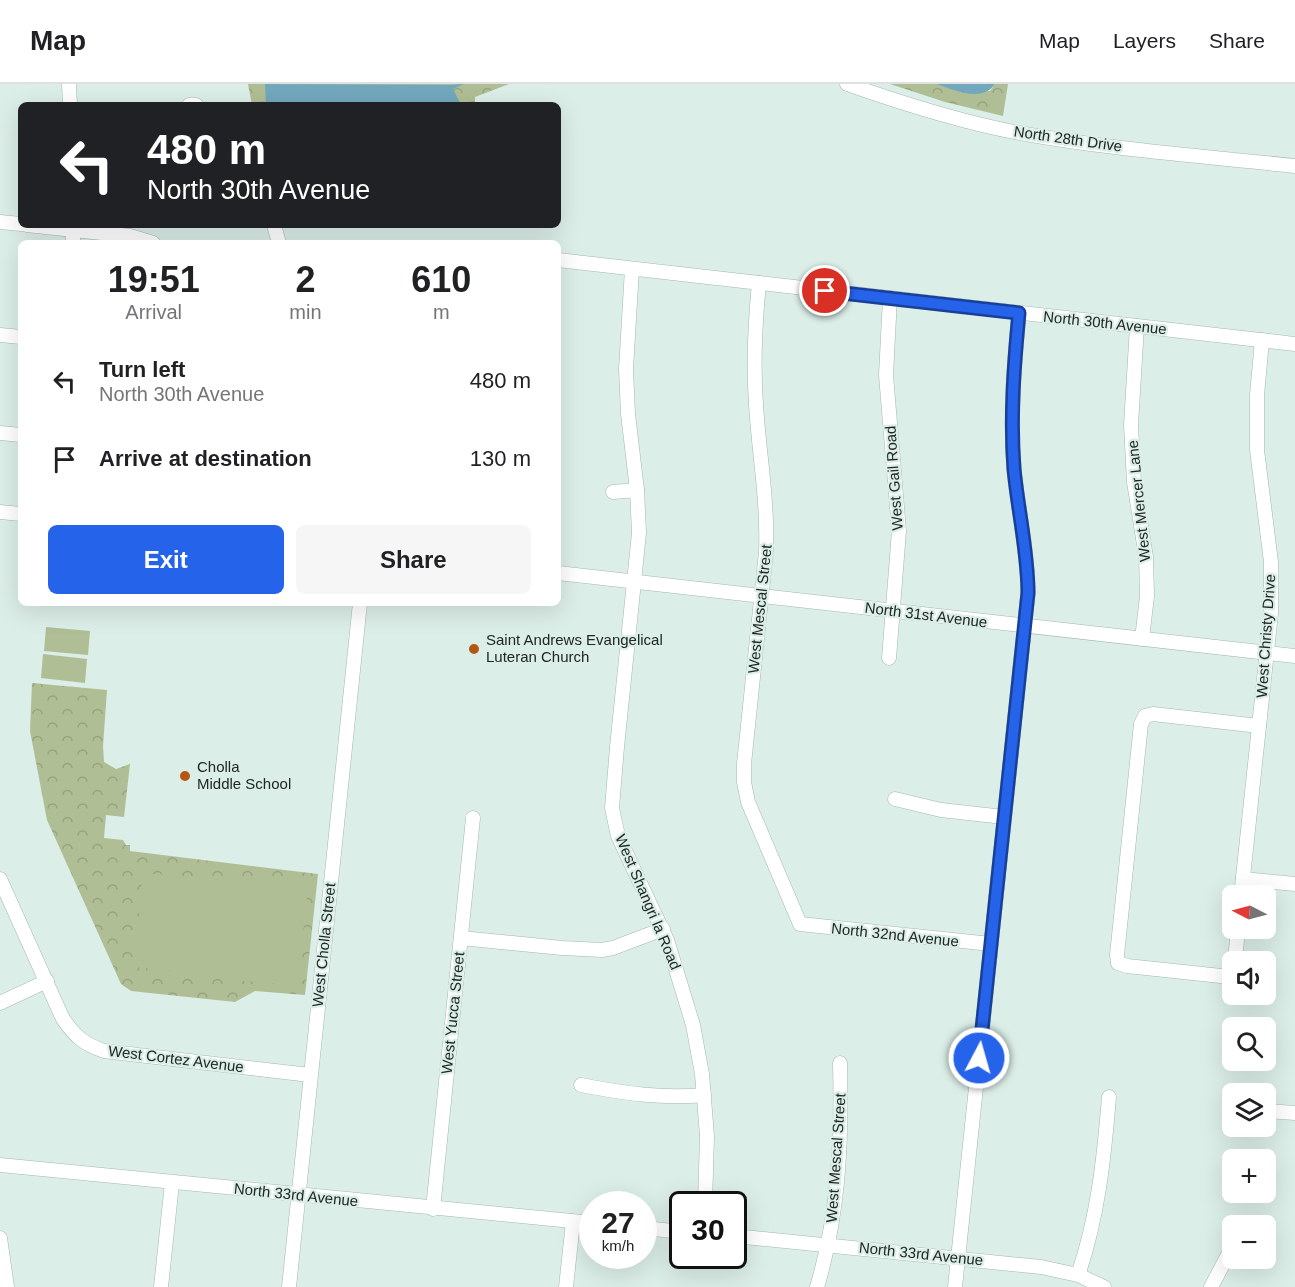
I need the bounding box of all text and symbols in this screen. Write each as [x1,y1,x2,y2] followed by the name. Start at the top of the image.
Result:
[30,25,86,56] text: Map
[1039,29,1080,52] text: Map
[1113,29,1176,52] text: Layers
[1209,29,1265,52] text: Share
[1013,122,1123,155] street label: North 28th Drive
[48,126,126,204] icon: left
[147,126,266,173] text: 480 m
[147,175,370,205] text: North 30th Avenue
[108,259,200,300] text: 19:51
[295,259,315,300] text: 2
[411,259,471,300] text: 610
[799,265,850,316] pin
[808,274,841,307] icon: arrive
[125,301,182,323] text: Arrival
[289,301,322,323] text: min
[433,301,450,323] text: m
[1043,308,1168,337] street label: North 30th Avenue
[99,357,185,382] text: Turn left
[48,365,81,398] icon: left
[470,368,531,393] text: 480 m
[99,383,264,405] text: North 30th Avenue
[881,425,906,531] street label: West Gail Road
[1124,439,1153,563] street label: West Mercer Lane
[48,443,81,476] icon: arrive
[99,446,312,471] text: Arrive at destination
[470,446,531,471] text: 130 m
[48,525,284,594] button: Exit
[296,525,531,594] button: Share
[744,543,775,674] street label: West Mescal Street
[1253,574,1278,698] street label: West Christy Drive
[864,599,988,630] street label: North 31st Avenue
[486,631,663,665] place label: Saint Andrews Evangelical Luteran Church
[467,642,481,656] marker: Saint Andrews Evangelical Luteran Church
[197,758,291,792] place label: Cholla Middle School
[178,769,192,783] marker: Cholla Middle School
[612,831,685,972] street label: West Shangri la Road
[309,881,339,1008] street label: West Cholla Street
[1222,885,1276,939] north arrow
[1222,885,1276,1269] map controls
[830,919,960,950] street label: North 32nd Avenue
[438,950,467,1075] street label: West Yucca Street
[1222,951,1276,1005] button: sound
[1222,1017,1276,1071] button: search
[947,1026,1011,1090] position arrow
[107,1042,245,1075] street label: West Cortez Avenue
[1222,1083,1276,1137] button: layers
[822,1092,849,1223] street label: West Mescal Street
[1222,1149,1276,1203] button: +
[233,1180,359,1209] street label: North 33rd Avenue
[669,1191,747,1269] speed limit sign: 30
[601,1206,635,1239] text: 27
[1222,1215,1276,1269] button: −
[602,1237,634,1254] text: km/h
[858,1239,984,1268] street label: North 33rd Avenue

